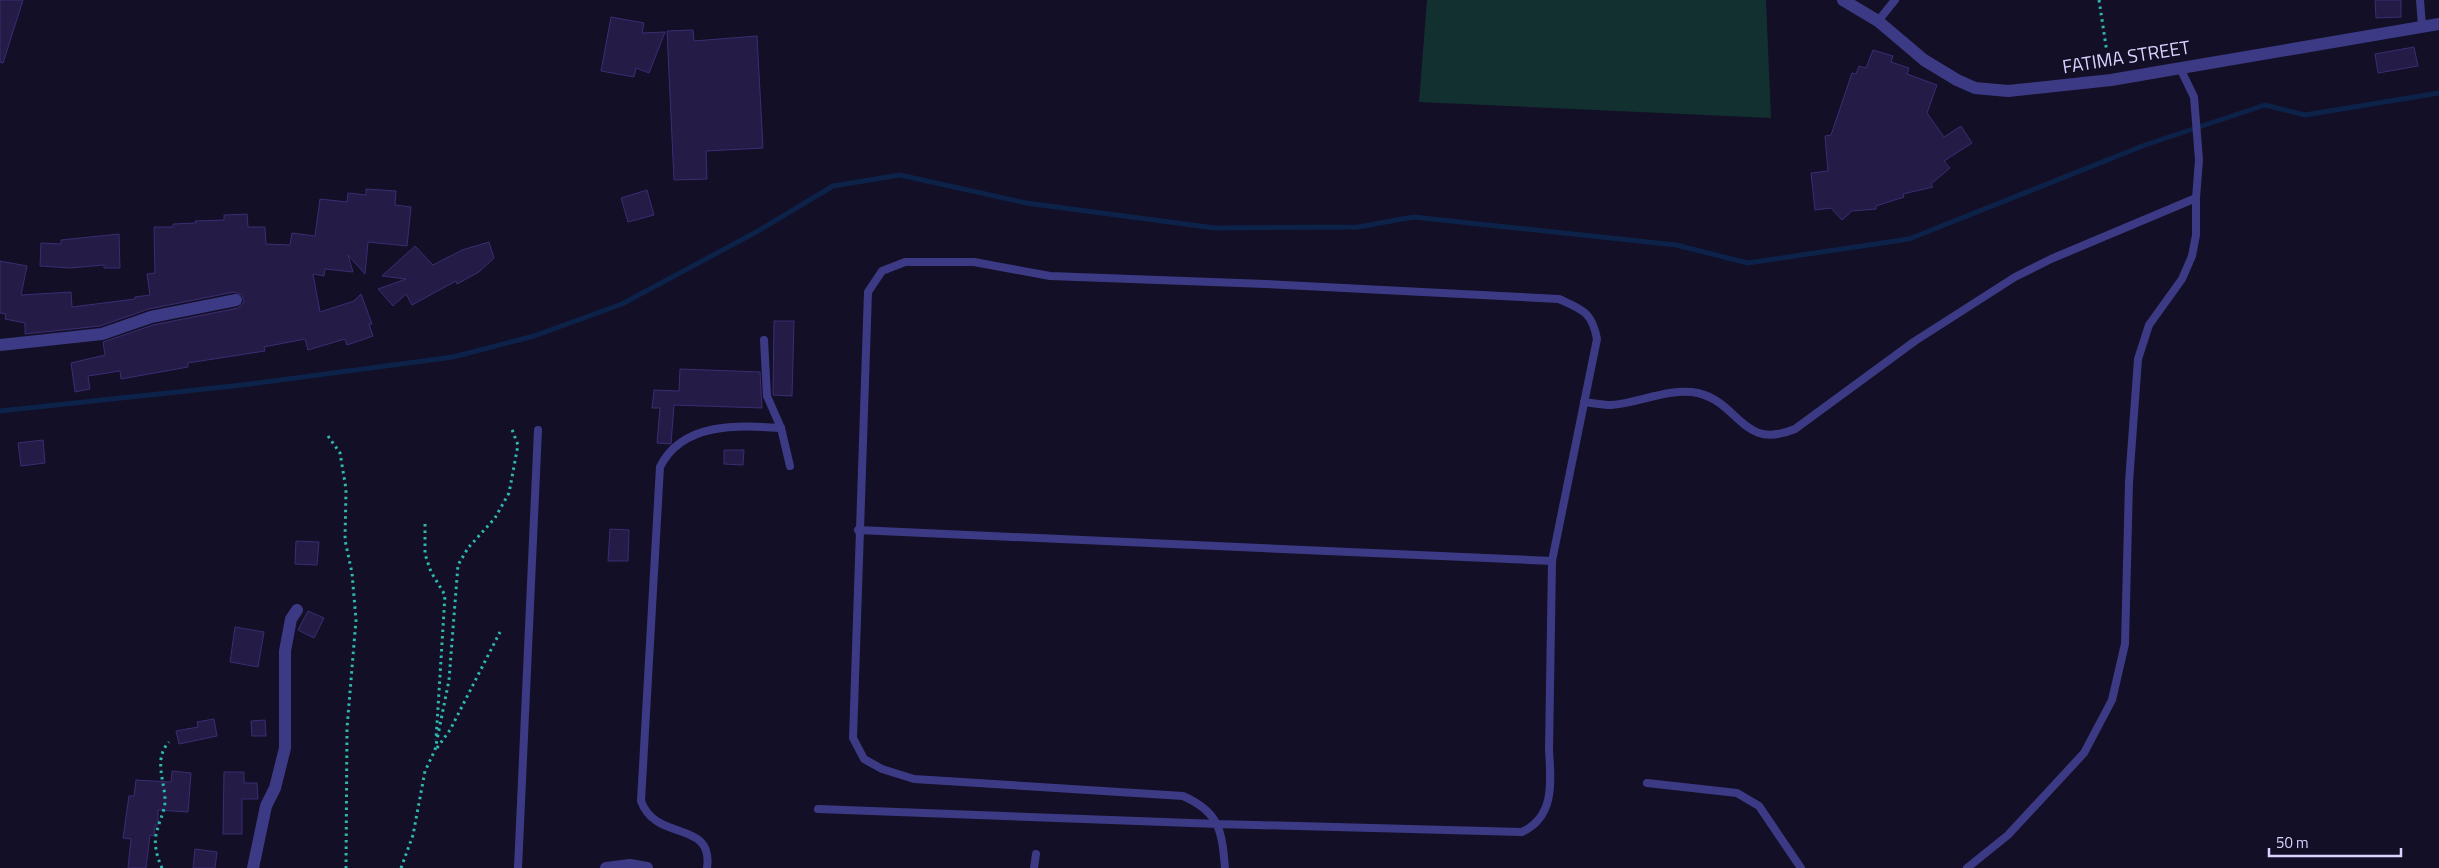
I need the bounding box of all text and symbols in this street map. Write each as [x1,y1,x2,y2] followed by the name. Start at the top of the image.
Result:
[2060,32,2192,80] street label: FATIMA STREET
[2269,826,2402,858] scale bar
[2276,831,2309,854] text: 50 m

